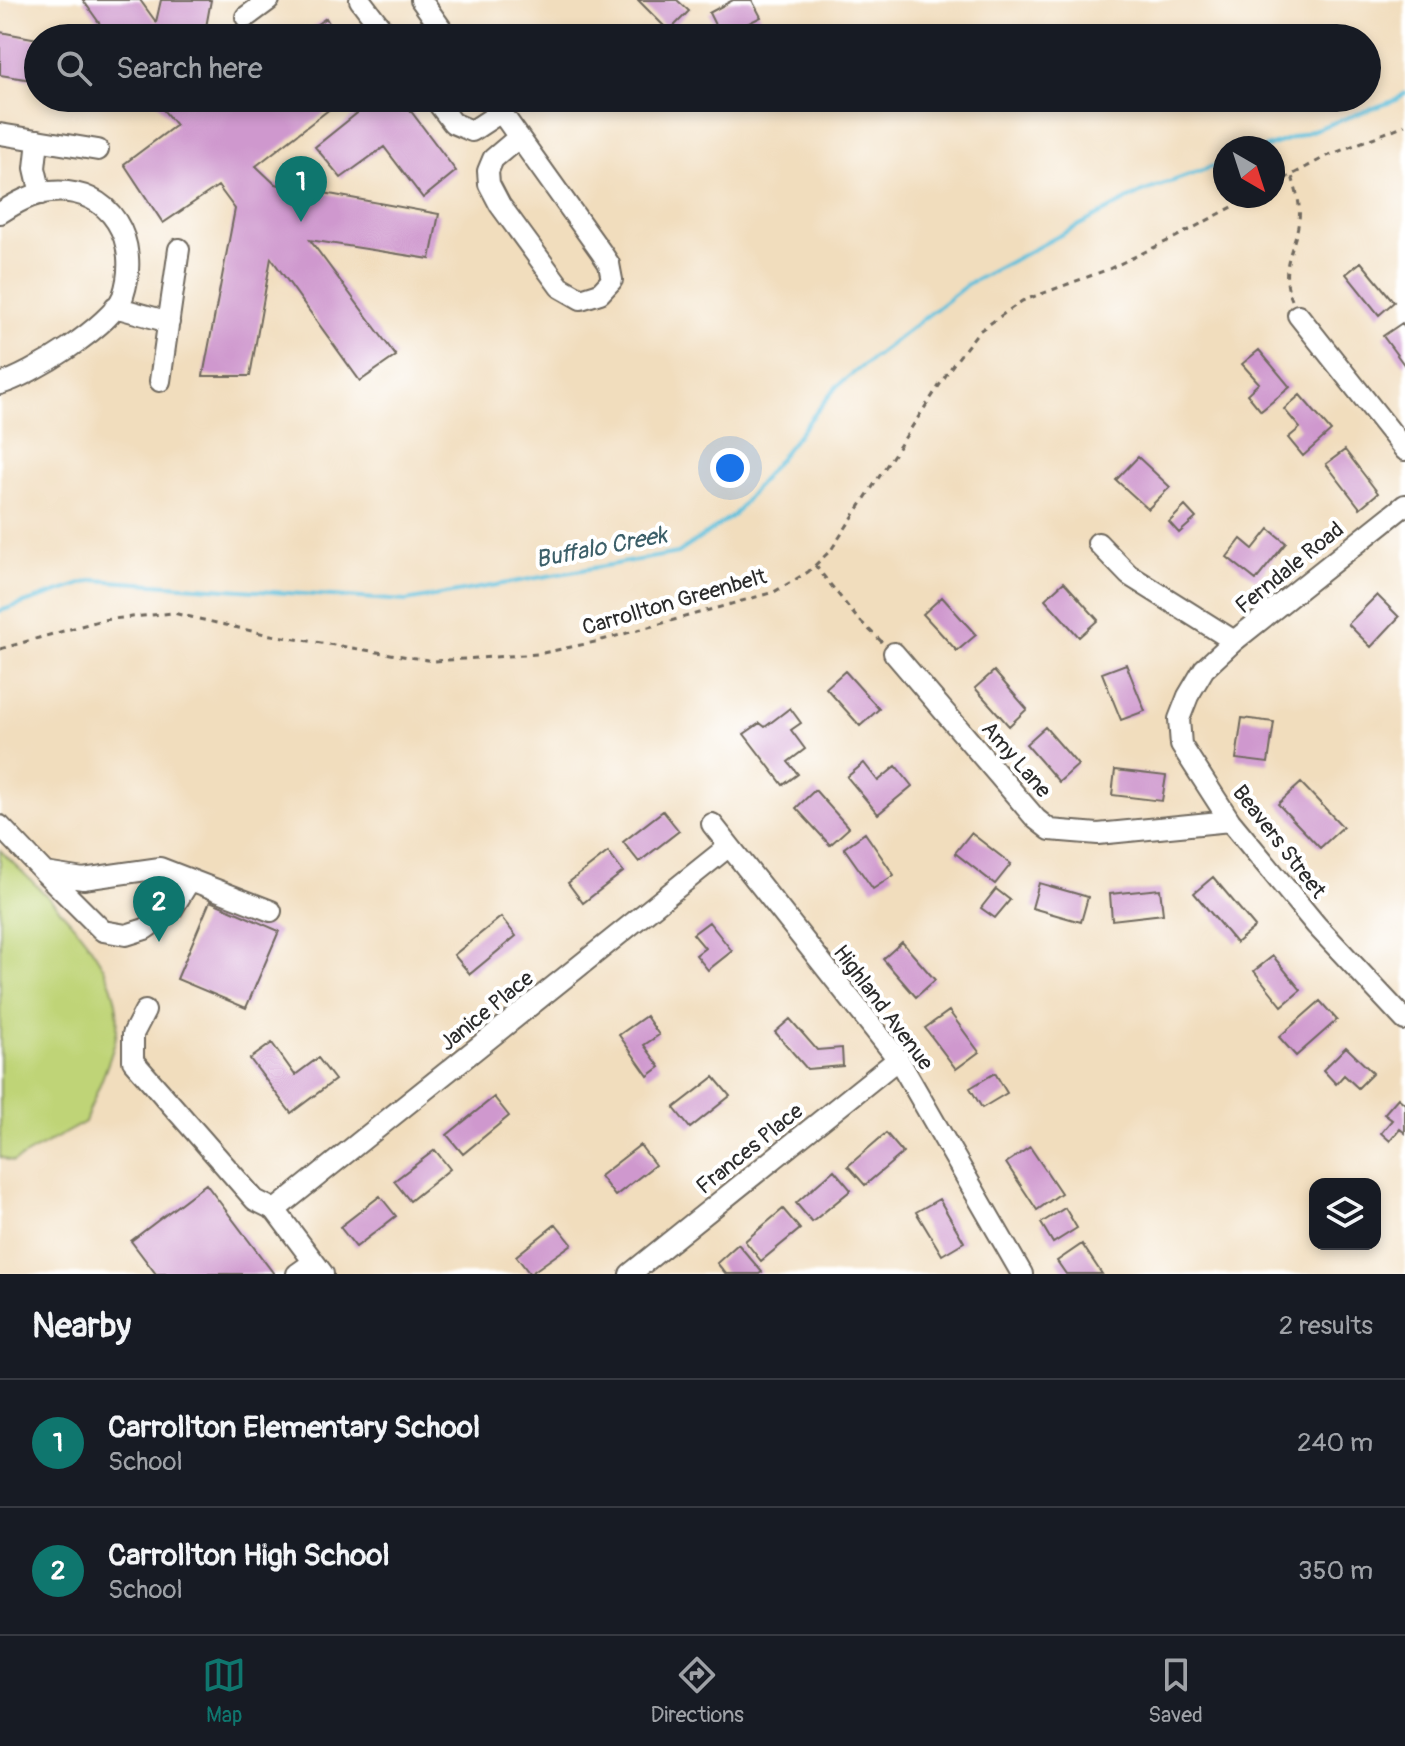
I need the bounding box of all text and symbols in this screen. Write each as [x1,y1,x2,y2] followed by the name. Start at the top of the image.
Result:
[24,24,1381,112] search box
[52,46,96,90] icon: search
[116,50,263,87] text: Search here
[1213,136,1285,208] north arrow
[275,156,327,222] pin: 1
[710,448,750,488] your location
[1230,516,1349,620] street label: Ferndale Road
[533,520,671,574] water label: Buffalo Creek
[579,562,770,642] street label: Carrollton Greenbelt
[975,715,1057,804] street label: Amy Lane
[1226,779,1332,904] street label: Beavers Street
[133,876,185,942] pin: 2
[827,939,940,1076] street label: Highland Avenue
[434,964,539,1057] street label: Janice Place
[691,1097,809,1200] street label: Frances Place
[1309,1178,1381,1250] map controls
[1309,1178,1381,1250] button: layers
[32,1305,131,1348] text: Nearby
[1279,1310,1373,1342] text: 2 results
[108,1409,480,1446] text: Carrollton Elementary School
[53,1427,63,1459] text: 1
[1297,1427,1373,1459] text: 240 m
[108,1446,183,1478] text: School
[108,1537,390,1574] text: Carrollton High School
[51,1555,65,1587] text: 2
[1298,1555,1373,1587] text: 350 m
[108,1574,183,1606] text: School
[202,1653,246,1729] tab: Map
[651,1653,744,1729] tab: Directions
[1148,1653,1203,1729] tab: Saved

